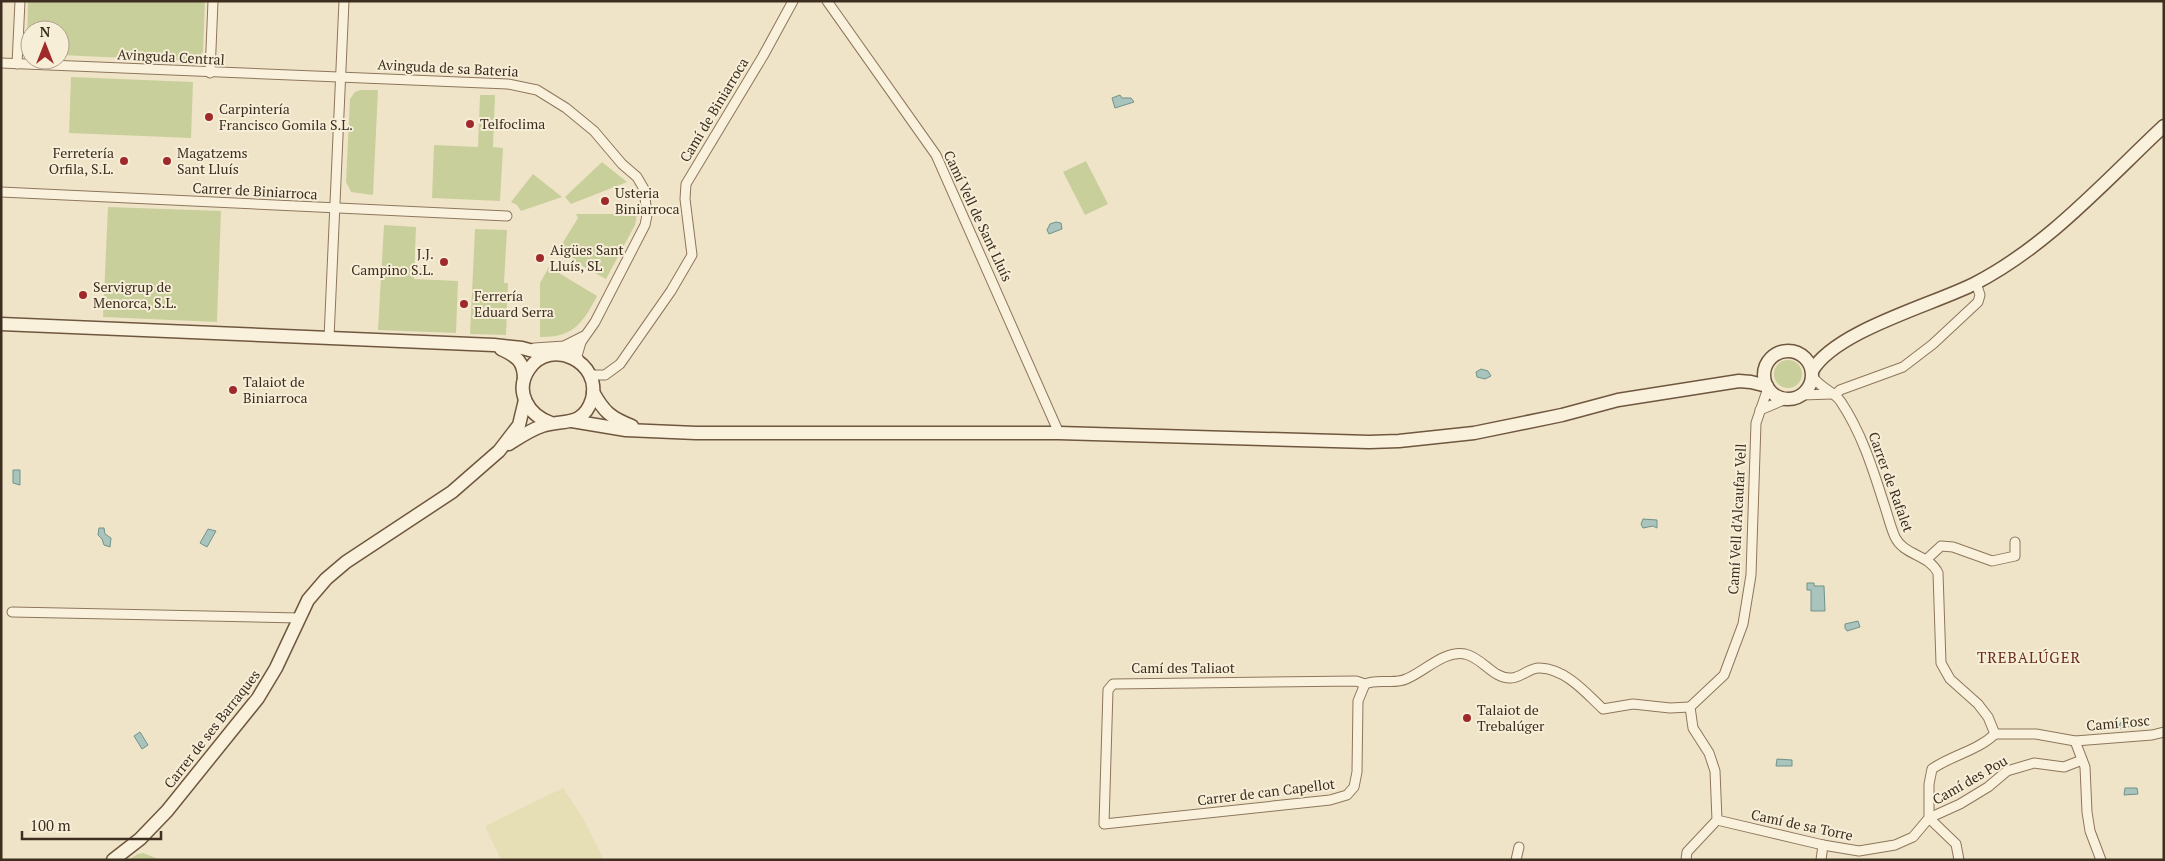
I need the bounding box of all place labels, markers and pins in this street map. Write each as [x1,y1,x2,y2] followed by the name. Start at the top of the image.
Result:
[219,99,353,134] place label: Carpintería Francisco Gomila S.L.
[203,111,215,123] marker: Carpintería Francisco Gomila S.L.
[480,114,545,133] place label: Telfoclima
[464,118,476,130] marker: Telfoclima
[49,143,114,178] place label: Ferretería Orfila, S.L.
[177,143,248,178] place label: Magatzems Sant Lluís
[118,155,130,167] marker: Ferretería Orfila, S.L.
[161,155,173,167] marker: Magatzems Sant Lluís
[615,183,680,218] place label: Usteria Biniarroca
[599,195,611,207] marker: Usteria Biniarroca
[550,240,625,275] place label: Aigües Sant Lluís, SL
[351,244,434,279] place label: J.J. Campino S.L.
[534,252,546,264] marker: Aigües Sant Lluís, SL
[438,256,450,268] marker: J.J. Campino S.L.
[93,277,177,312] place label: Servigrup de Menorca, S.L.
[474,286,554,321] place label: Ferrería Eduard Serra
[77,289,89,301] marker: Servigrup de Menorca, S.L.
[458,298,470,310] marker: Ferrería Eduard Serra
[243,372,308,407] place label: Talaiot de Biniarroca
[227,384,239,396] marker: Talaiot de Biniarroca
[1477,700,1545,735] place label: Talaiot de Trebalúger
[1461,712,1473,724] marker: Talaiot de Trebalúger

